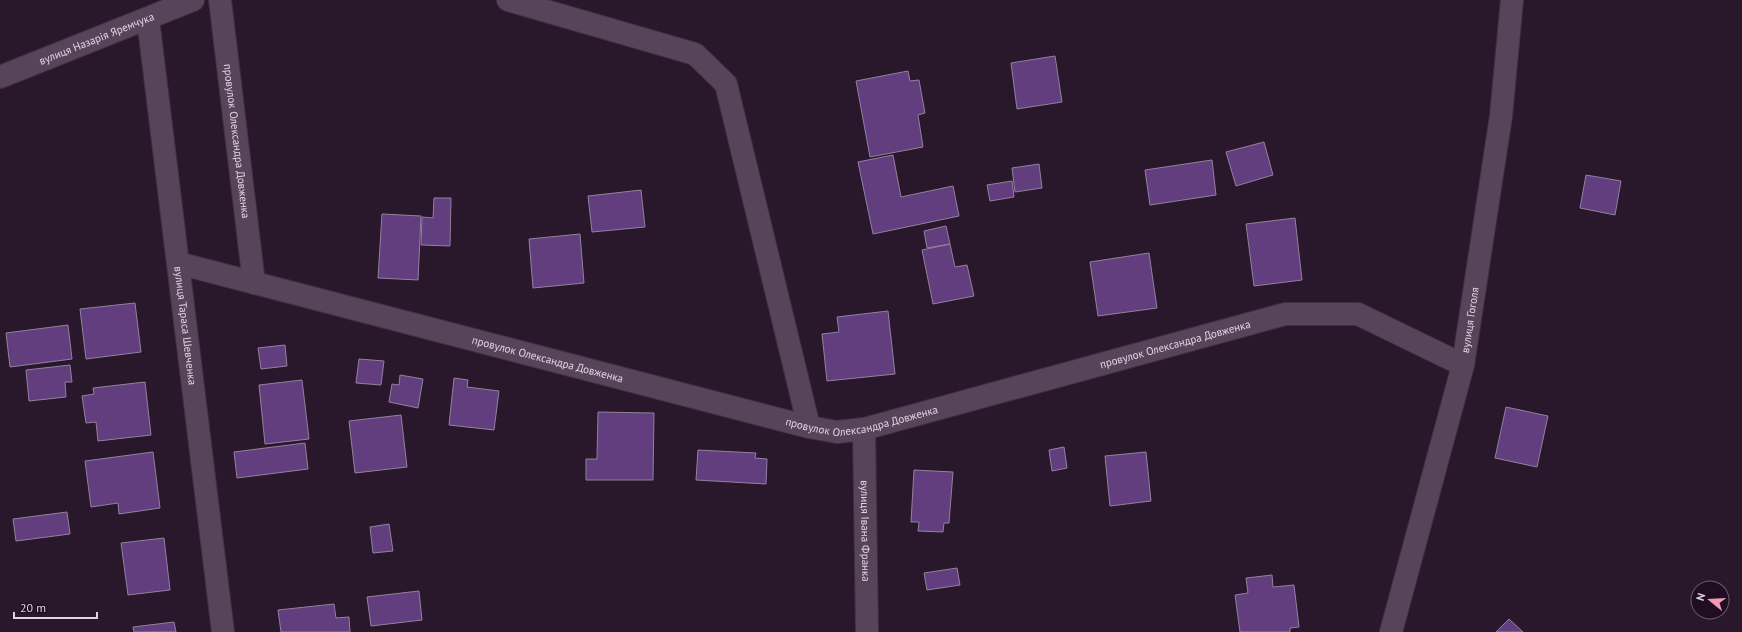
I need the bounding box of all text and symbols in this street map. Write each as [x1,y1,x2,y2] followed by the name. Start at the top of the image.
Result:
[37,9,156,68] street label: вулиця Назарія Яремчука
[221,63,253,219] street label: провулок Олександра Довженка
[171,266,200,386] street label: вулиця Тараса Шевченка
[1458,286,1482,354] street label: вулиця Гоголя
[1098,317,1252,371] street label: провулок Олександра Довженка
[471,333,625,385] street label: провулок Олександра Довженка
[784,402,939,439] street label: провулок Олександра Довженка
[858,480,873,582] street label: вулиця Івана Франка
[1690,580,1730,620] north arrow
[1693,591,1708,603] text: N
[14,594,97,620] scale bar
[20,600,46,615] text: 20 m

